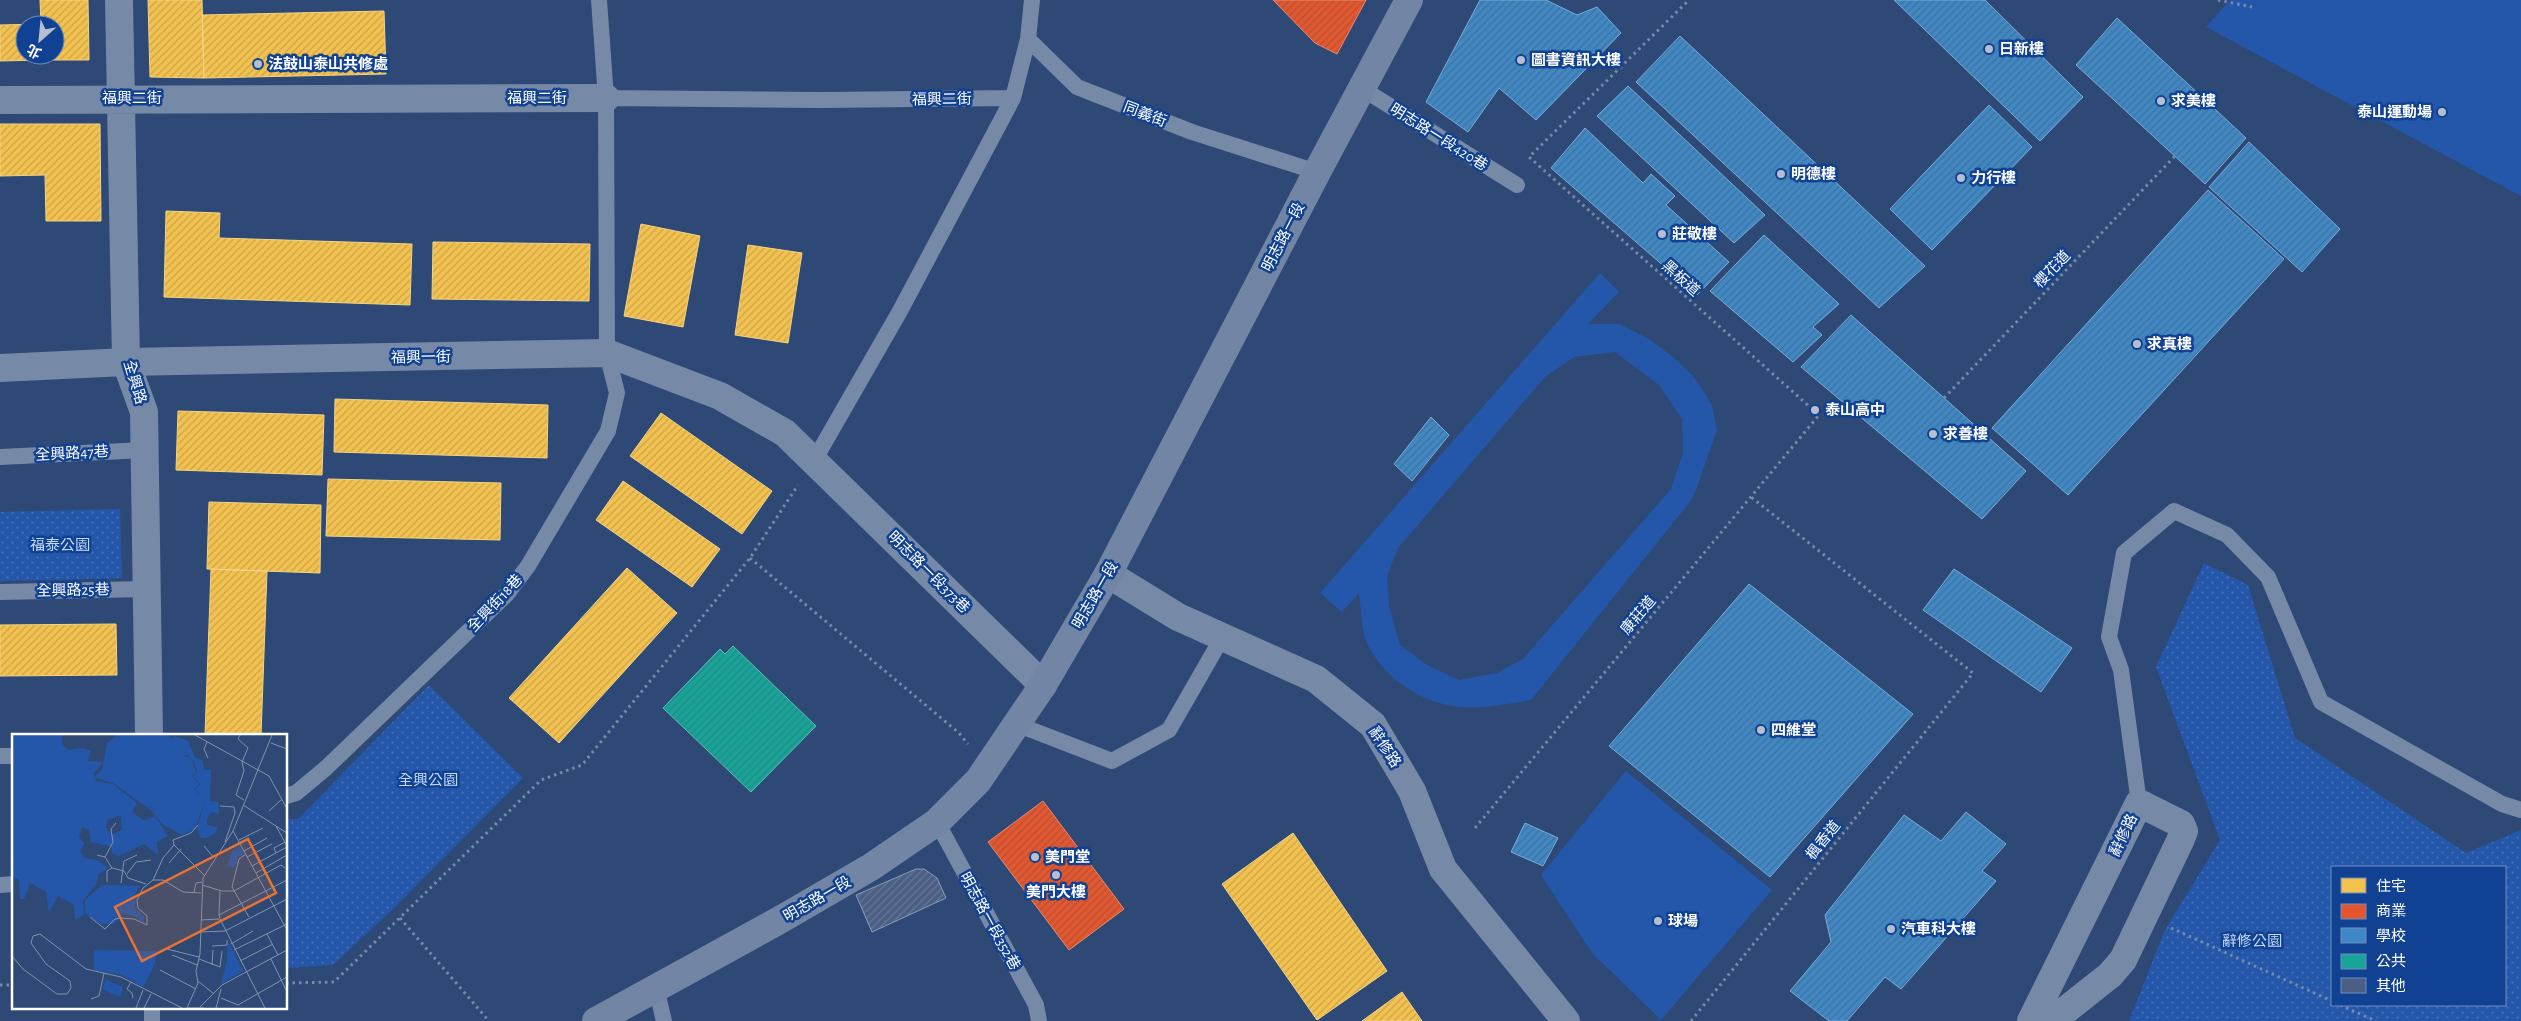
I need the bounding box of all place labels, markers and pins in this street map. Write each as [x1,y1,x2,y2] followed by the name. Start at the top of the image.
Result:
[1999,41,2044,57] place label: 日新樓
[1983,43,1995,55] marker: 日新樓
[1531,51,1621,68] place label: 圖書資訊大樓
[1515,54,1527,66] marker: 圖書資訊大樓
[268,55,388,72] place label: 法鼓山泰山共修處
[252,58,264,70] marker: 法鼓山泰山共修處
[2171,92,2216,109] place label: 求美樓
[2155,95,2167,107] marker: 求美樓
[2357,103,2432,120] place label: 泰山運動場
[2436,106,2448,118] marker: 泰山運動場
[1791,165,1836,182] place label: 明德樓
[1775,168,1787,180] marker: 明德樓
[1971,170,2016,186] place label: 力行樓
[1955,172,1967,184] marker: 力行樓
[1672,225,1717,242] place label: 莊敬樓
[1656,228,1668,240] marker: 莊敬樓
[2147,335,2192,352] place label: 求真樓
[2131,338,2143,350] marker: 求真樓
[1825,401,1885,418] place label: 泰山高中
[1809,404,1821,416] marker: 泰山高中
[1943,425,1988,442] place label: 求善樓
[1927,428,1939,440] marker: 求善樓
[1771,722,1816,738] place label: 四維堂
[1755,724,1767,736] marker: 四維堂
[1045,849,1090,865] place label: 美門堂
[1029,851,1041,863] marker: 美門堂
[1050,869,1062,881] marker: 美門大樓
[1026,884,1086,900] place label: 美門大樓
[1668,913,1698,929] place label: 球場
[1652,915,1664,927] marker: 球場
[1901,921,1976,937] place label: 汽車科大樓
[1885,923,1897,935] marker: 汽車科大樓

